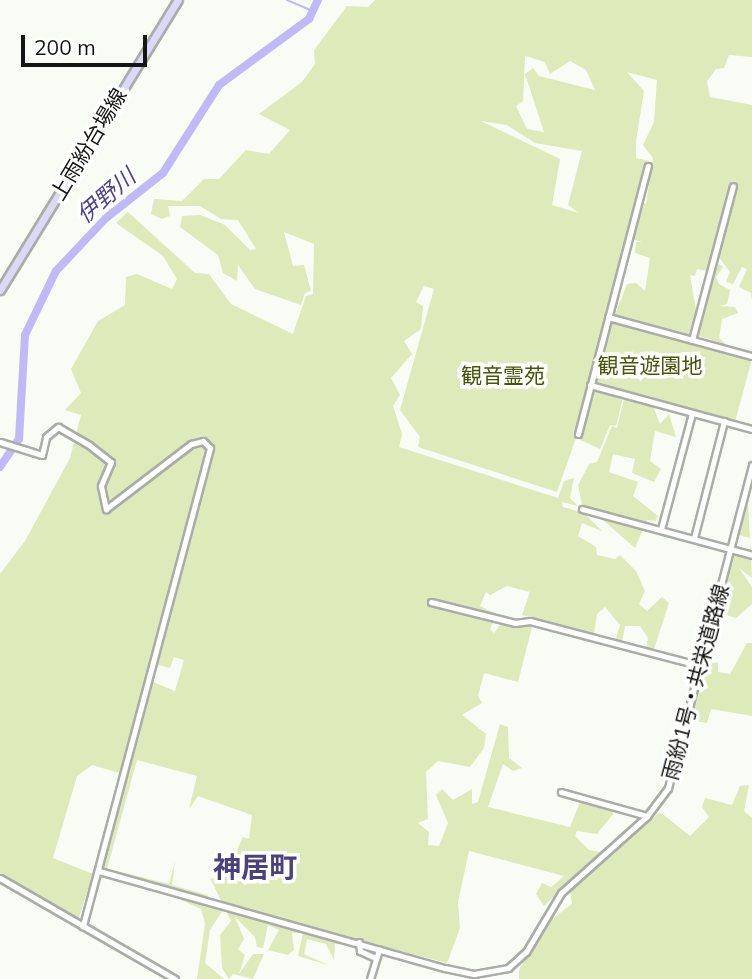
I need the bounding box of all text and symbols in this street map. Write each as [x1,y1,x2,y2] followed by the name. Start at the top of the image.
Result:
[24,21,150,65] scale bar
[34,34,96,60] text: 200 m
[45,84,131,204] street label: 上雨紛台場線
[71,163,141,229] water label: 伊野川
[598,352,702,378] park label: 観音遊園地
[461,362,545,388] park label: 観音霊苑
[657,581,733,783] street label: 雨紛1号・共栄道路線
[213,850,297,884] district label: 神居町

